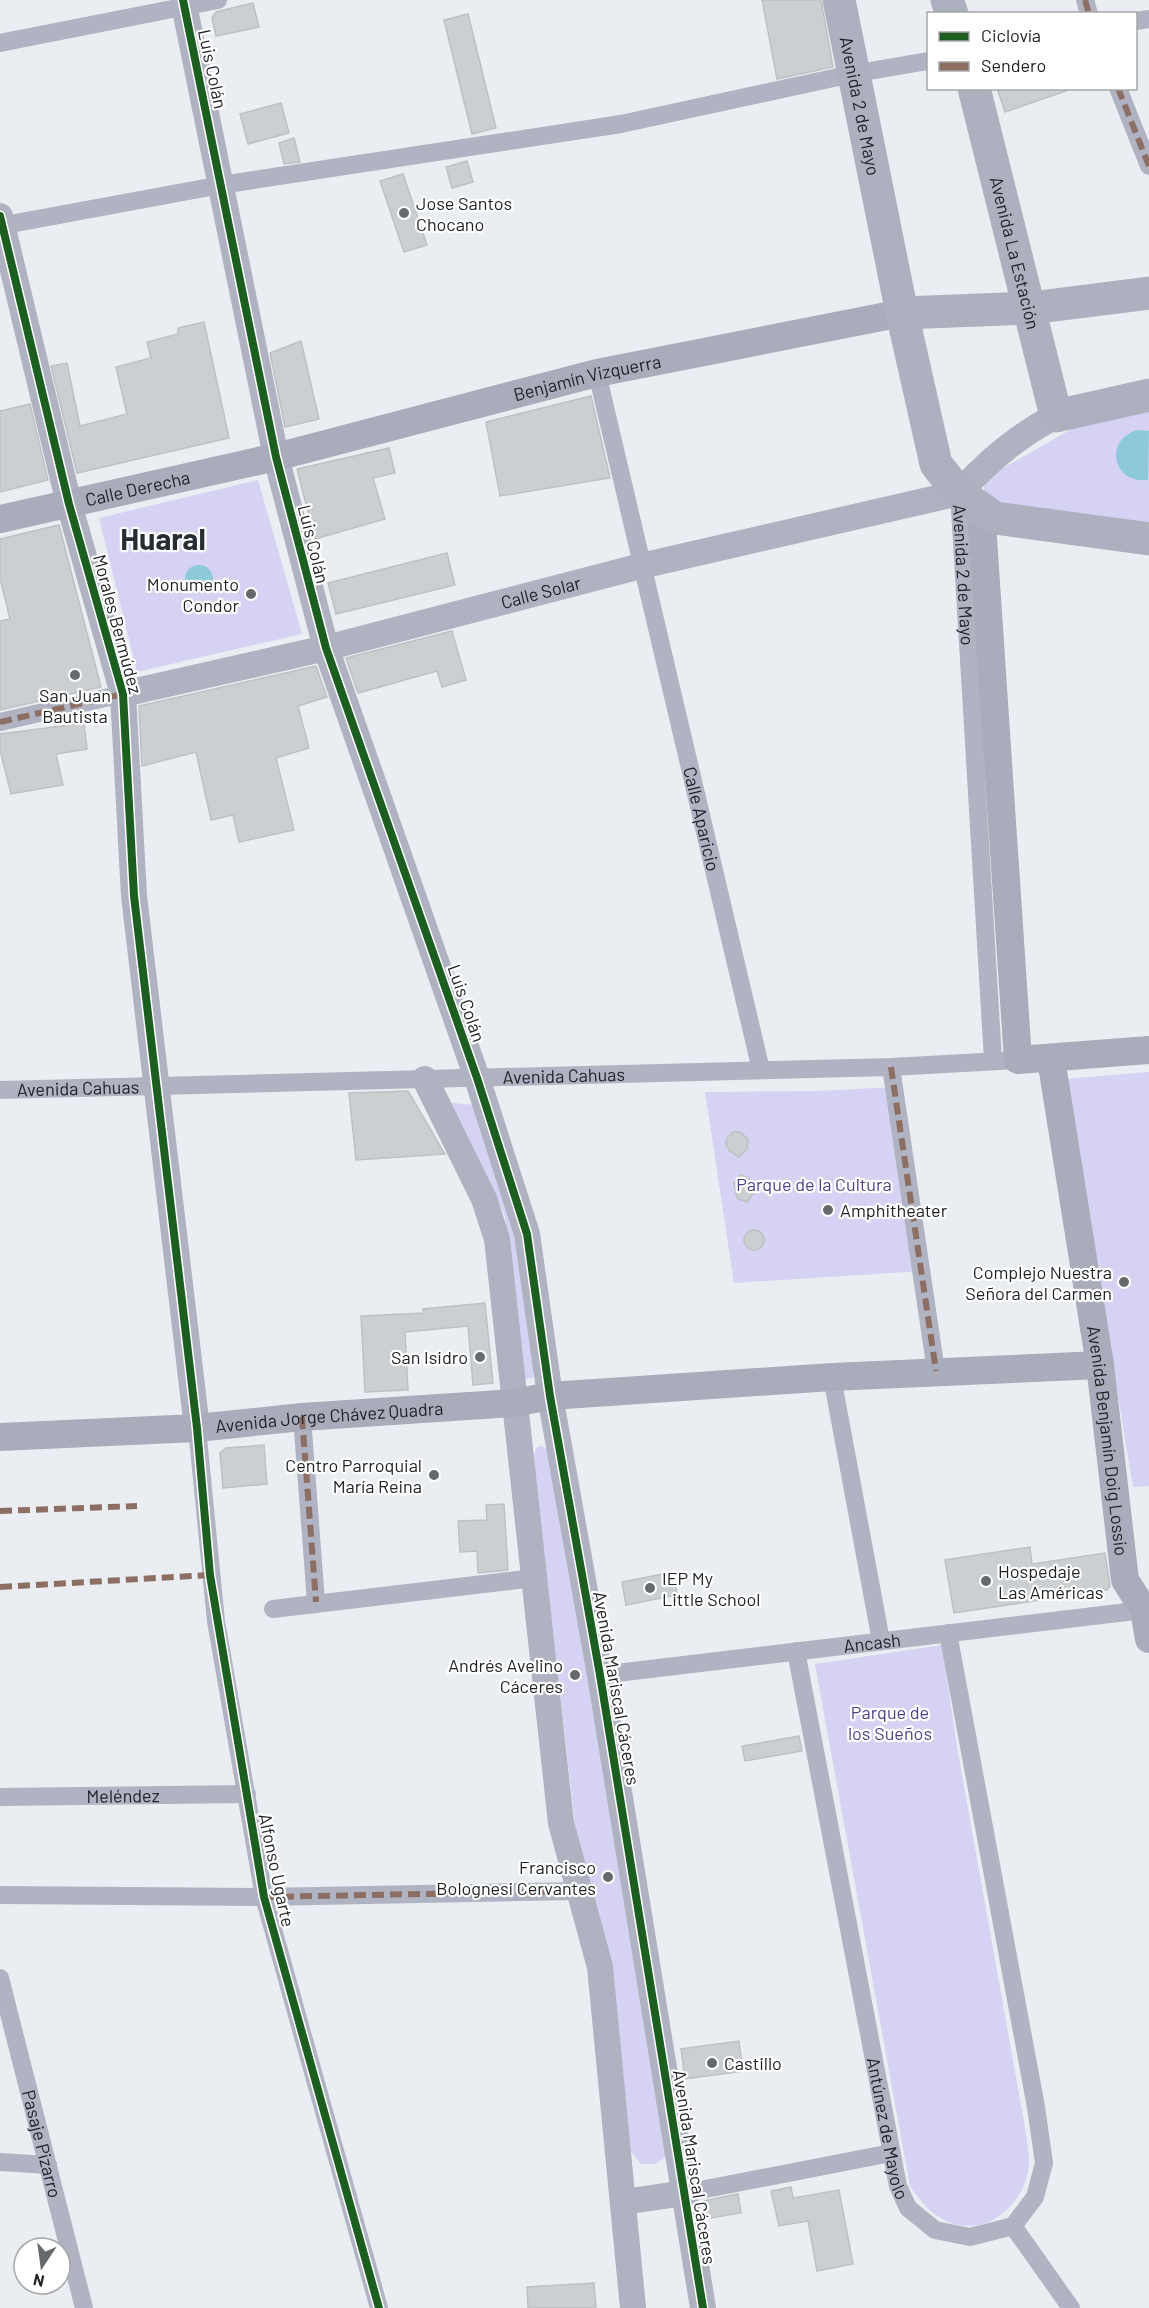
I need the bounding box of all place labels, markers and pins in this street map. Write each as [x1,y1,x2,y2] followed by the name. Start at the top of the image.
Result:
[416,192,512,235] place label: Jose Santos Chocano
[397,206,411,220] marker: Jose Santos Chocano
[147,573,239,616] place label: Monumento Condor
[244,587,258,601] marker: Monumento Condor
[68,668,82,682] marker: San Juan Bautista
[39,684,111,727] place label: San Juan Bautista
[840,1199,948,1221] place label: Amphitheater
[821,1203,835,1217] marker: Amphitheater
[965,1261,1112,1304] place label: Complejo Nuestra Señora del Carmen
[1117,1275,1131,1289] marker: Complejo Nuestra Señora del Carmen
[391,1346,468,1368] place label: San Isidro
[473,1350,487,1364] marker: San Isidro
[285,1454,422,1497] place label: Centro Parroquial María Reina
[427,1468,441,1482] marker: Centro Parroquial María Reina
[998,1560,1103,1603] place label: Hospedaje Las Américas
[662,1567,760,1610] place label: IEP My Little School
[979,1574,993,1588] marker: Hospedaje Las Américas
[643,1581,657,1595] marker: IEP My Little School
[448,1654,563,1697] place label: Andrés Avelino Cáceres
[568,1668,582,1682] marker: Andrés Avelino Cáceres
[436,1856,596,1899] place label: Francisco Bolognesi Cervantes
[601,1870,615,1884] marker: Francisco Bolognesi Cervantes
[724,2052,782,2074] place label: Castillo
[705,2056,719,2070] marker: Castillo

